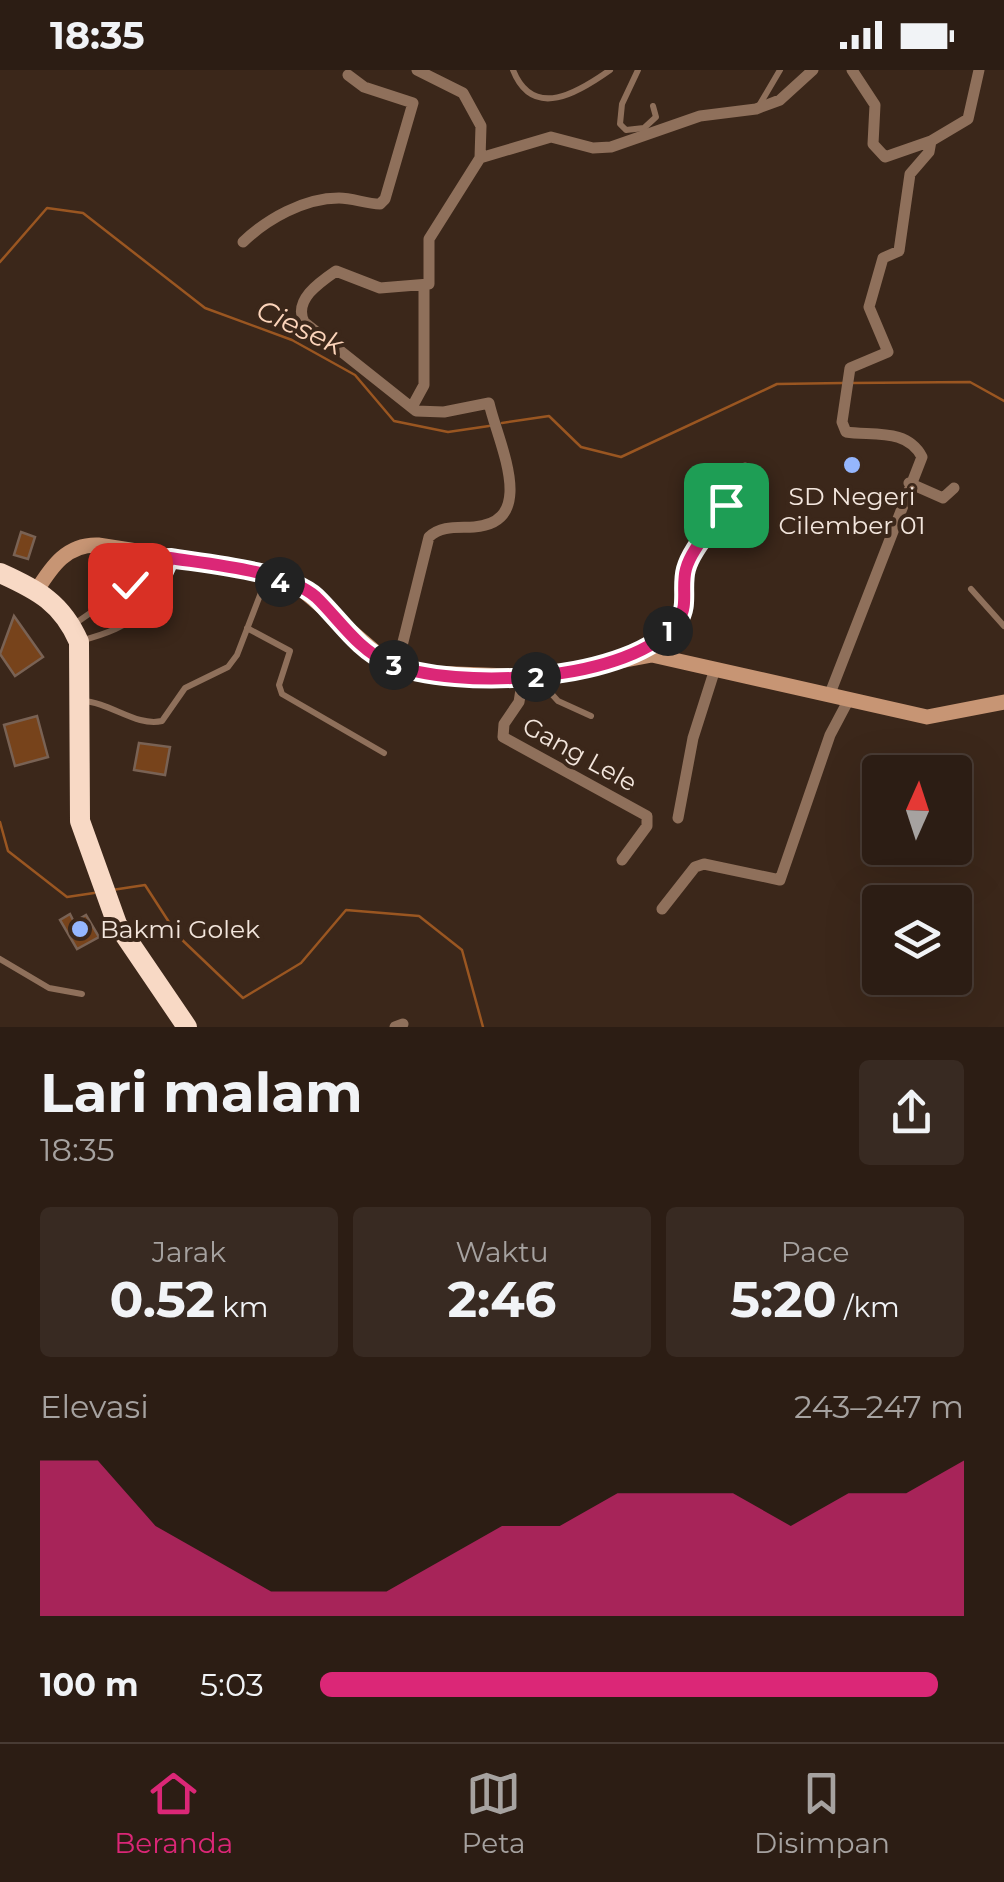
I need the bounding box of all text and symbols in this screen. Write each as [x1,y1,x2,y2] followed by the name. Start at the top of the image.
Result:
[50,12,145,59] text: 18:35
[251,292,350,362] water label: Ciesek
[841,454,863,476] marker: SD Negeri Cilember 01
[684,463,769,548] pin
[699,478,754,533] icon: arrive
[778,481,926,540] place label: SD Negeri Cilember 01
[88,543,173,628] pin
[255,557,305,607] pin: 4
[103,558,158,613] icon: check
[270,565,290,599] text: 4
[643,606,693,656] pin: 1
[663,614,673,648] text: 1
[369,640,419,690] pin: 3
[386,648,402,682] text: 3
[511,652,561,702] pin: 2
[528,660,544,694] text: 2
[518,710,642,798] street label: Gang Lele
[862,755,972,865] north arrow
[862,755,972,995] map controls
[862,885,972,995] button: layers
[100,914,260,944] place label: Bakmi Golek
[69,918,91,940] marker: Bakmi Golek
[40,1059,363,1126] text: Lari malam
[859,1060,964,1165] button: share
[40,1130,115,1169] text: 18:35
[152,1235,226,1269] text: Jarak
[455,1235,549,1269] text: Waktu
[781,1235,849,1269] text: Pace
[110,1269,215,1330] text: 0.52
[448,1269,556,1330] text: 2:46
[730,1269,837,1330] text: 5:20
[215,1290,268,1324] text: km
[837,1290,900,1324] text: /km
[40,1387,149,1426] text: Elevasi
[794,1387,964,1426] text: 243–247 m
[40,1665,139,1704] text: 100 m
[200,1665,264,1704] text: 5:03
[114,1766,233,1860] tab: Beranda
[462,1766,526,1860] tab: Peta
[754,1766,890,1860] tab: Disimpan

